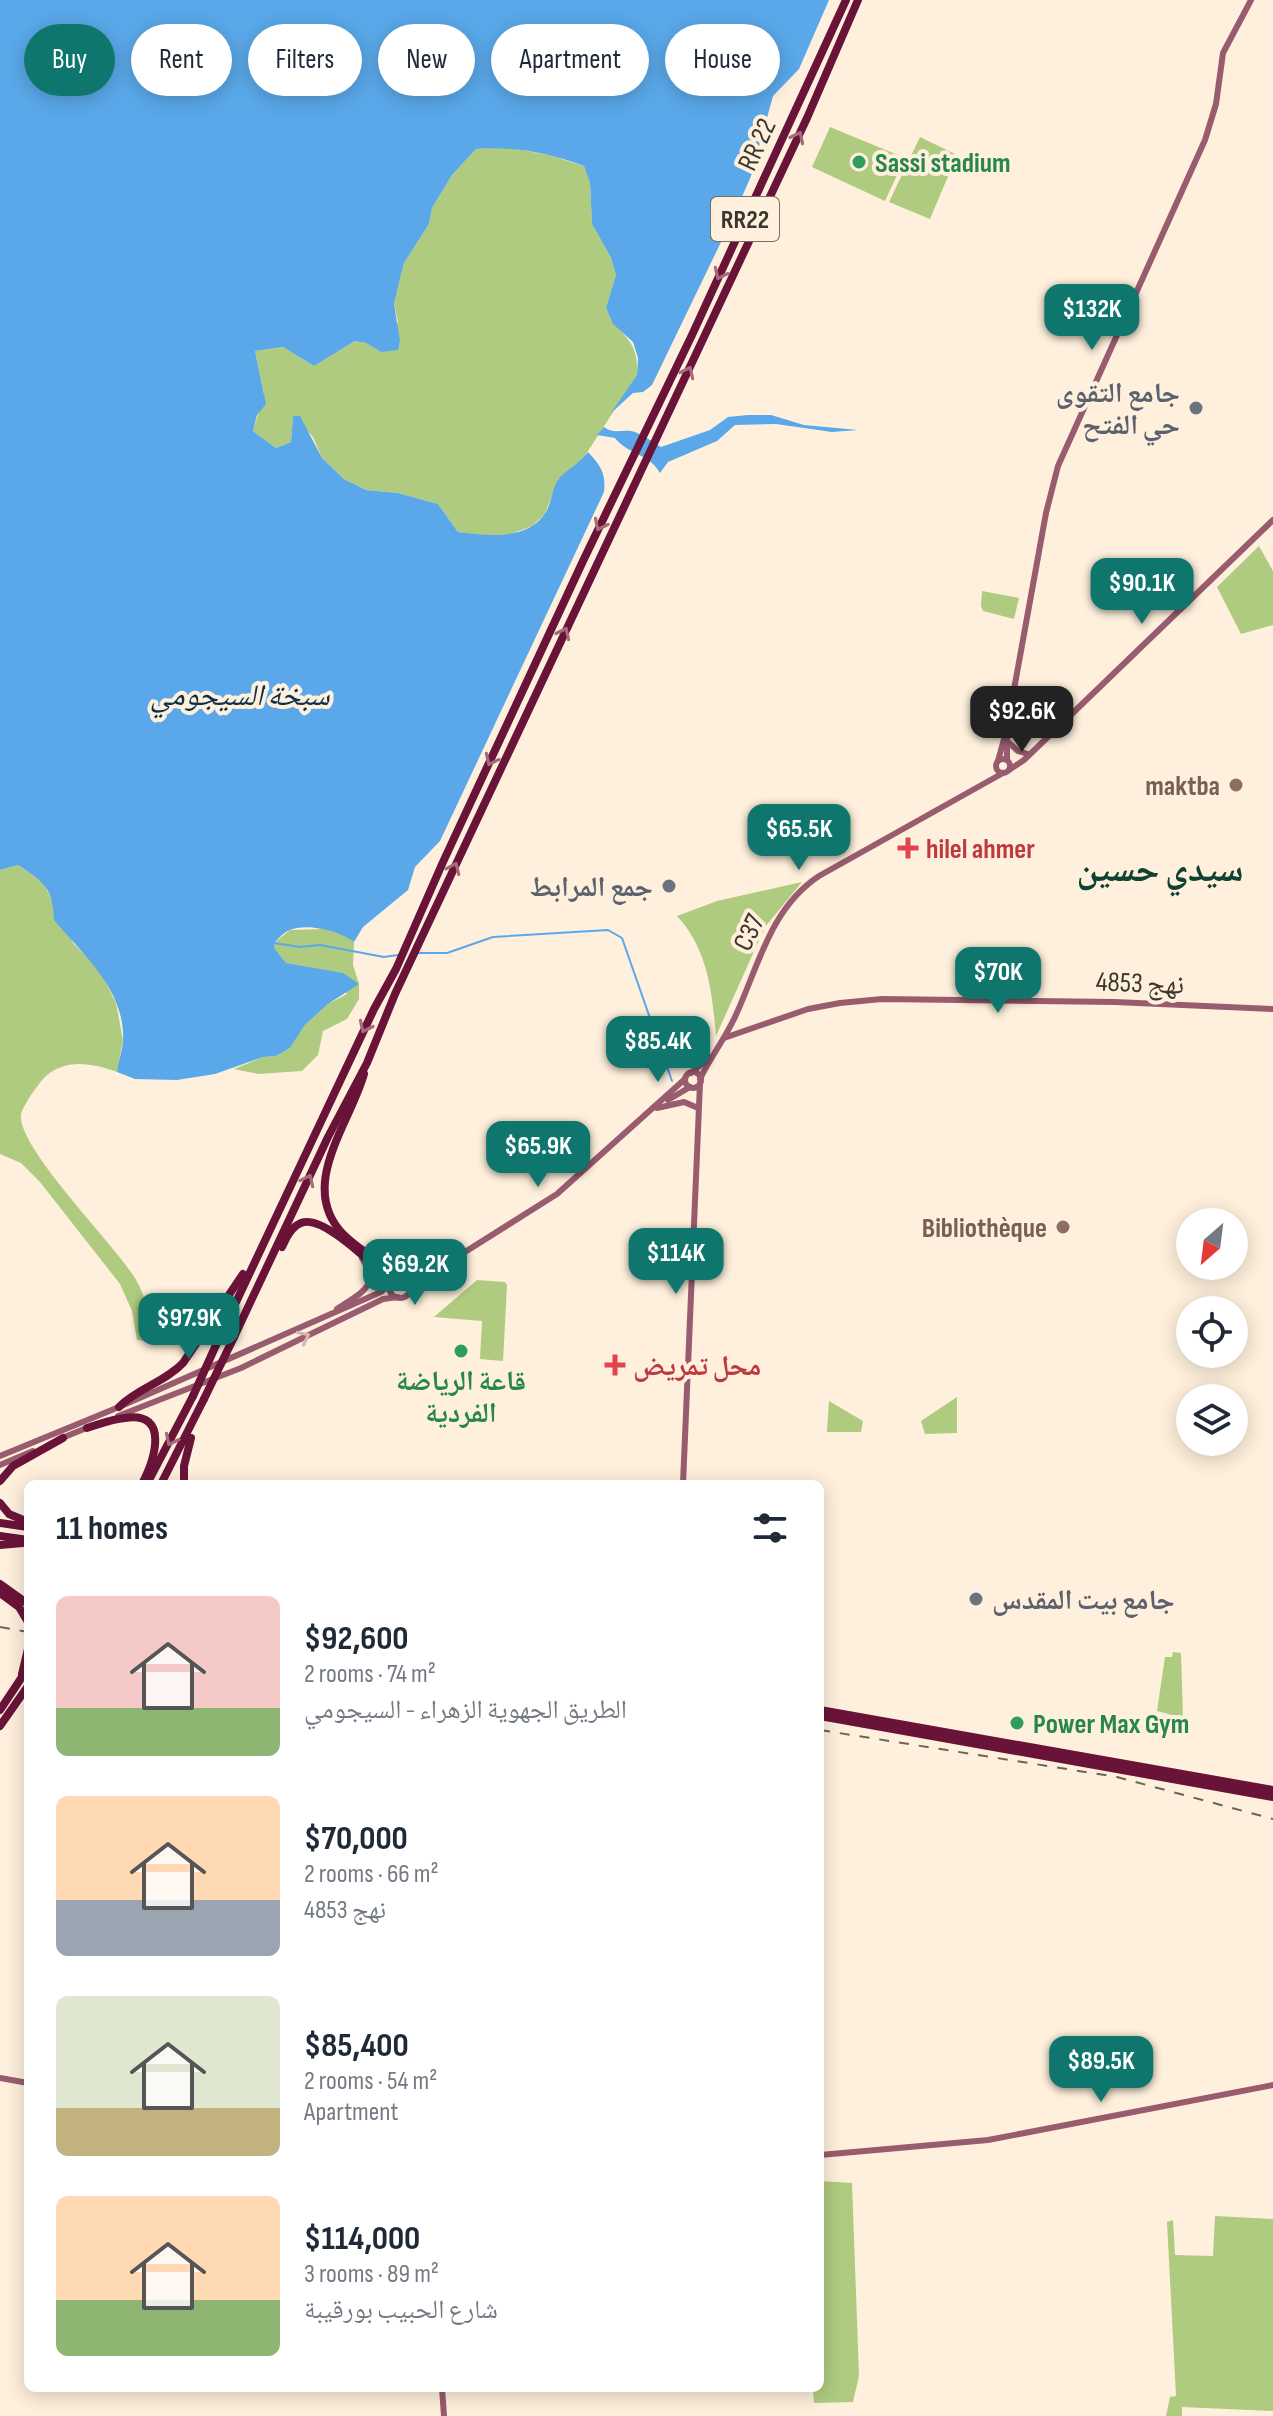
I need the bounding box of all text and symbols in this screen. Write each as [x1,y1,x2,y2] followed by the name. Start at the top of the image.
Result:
[24,24,115,96] chip: Buy
[131,24,232,96] chip: Rent
[248,24,362,96] chip: Filters
[378,24,475,96] chip: New
[491,24,649,96] chip: Apartment
[665,24,780,96] chip: House
[731,113,784,176] street label: RR 22
[788,130,804,145] one-way arrow
[875,147,1011,180] place label: Sassi stadium
[850,153,868,171] marker: Sassi stadium
[711,197,779,241] road number: RR22
[713,266,729,281] one-way arrow
[1036,284,1148,352] pin: $132K
[1062,294,1122,325] text: $132K
[678,366,694,381] one-way arrow
[1056,377,1180,447] place label: جامع التقوى حي الفتح
[1187,399,1205,417] marker: جامع التقوى حي الفتح
[595,516,610,531] one-way arrow
[1077,558,1207,626] pin: $90.1K
[1109,568,1175,599] text: $90.1K
[554,626,570,641] one-way arrow
[150,678,330,719] water label: سبخة السيجومي
[957,686,1087,754] pin: $92.6K
[988,696,1056,727] text: $92.6K
[485,752,501,767] one-way arrow
[1145,770,1220,803] place label: maktba
[1227,776,1245,794] marker: maktba
[734,804,864,872] pin: $65.5K
[765,814,833,845] text: $65.5K
[926,833,1035,866] place label: hilel ahmer
[897,837,919,859] marker: hilel ahmer
[1076,849,1244,897] district label: سيدي حسين
[444,862,460,876] one-way arrow
[530,871,653,905] place label: جمع المرابط
[660,877,678,895] marker: جمع المرابط
[727,909,772,956] street label: C37
[951,947,1045,1015] pin: $70K
[973,957,1023,988] text: $70K
[1095,965,1185,1002] street label: نهج 4853
[593,1016,723,1084] pin: $85.4K
[359,1019,375,1033] one-way arrow
[624,1026,692,1057] text: $85.4K
[473,1121,603,1189] pin: $65.9K
[504,1131,572,1162] text: $65.9K
[298,1174,314,1189] one-way arrow
[1176,1208,1248,1280] north arrow
[1176,1208,1248,1456] map controls
[922,1212,1047,1245] place label: Bibliothèque
[1054,1218,1072,1236] marker: Bibliothèque
[620,1228,732,1296] pin: $114K
[647,1238,705,1269] text: $114K
[350,1239,480,1307] pin: $69.2K
[381,1249,449,1280] text: $69.2K
[124,1293,254,1361] pin: $97.9K
[1176,1296,1248,1368] button: locate
[156,1303,222,1334] text: $97.9K
[296,1331,310,1347] one-way arrow
[452,1342,470,1360] marker: قاعة الرياضة الفردية
[633,1350,761,1383] place label: محل تمريض
[604,1354,626,1376] marker: محل تمريض
[396,1365,526,1430] place label: قاعة الرياضة الفردية
[1176,1384,1248,1456] button: layers
[165,1432,181,1447] one-way arrow
[748,1506,792,1550] icon: filters
[56,1508,168,1549] text: 11 homes
[992,1584,1175,1618] place label: جامع بيت المقدس
[967,1590,985,1608] marker: جامع بيت المقدس
[304,1618,409,1659] text: $92,600
[120,1628,216,1724] icon: home
[304,1659,436,1690] text: 2 rooms · 74 m²
[304,1695,627,1726] text: الطريق الجهوية الزهراء - السيجومي
[1033,1708,1189,1741] place label: Power Max Gym
[1008,1714,1026,1732] marker: Power Max Gym
[304,1818,408,1859] text: $70,000
[120,1828,216,1924] icon: home
[304,1859,439,1890] text: 2 rooms · 66 m²
[304,1895,386,1926] text: نهج 4853
[304,2025,409,2066] text: $85,400
[120,2028,216,2124] icon: home
[1036,2036,1166,2104] pin: $89.5K
[1067,2046,1135,2077] text: $89.5K
[304,2066,437,2097] text: 2 rooms · 54 m²
[304,2097,398,2128] text: Apartment
[304,2218,420,2259] text: $114,000
[120,2228,216,2324] icon: home
[304,2259,439,2290] text: 3 rooms · 89 m²
[304,2295,498,2326] text: شارع الحبيب بورقيبة

